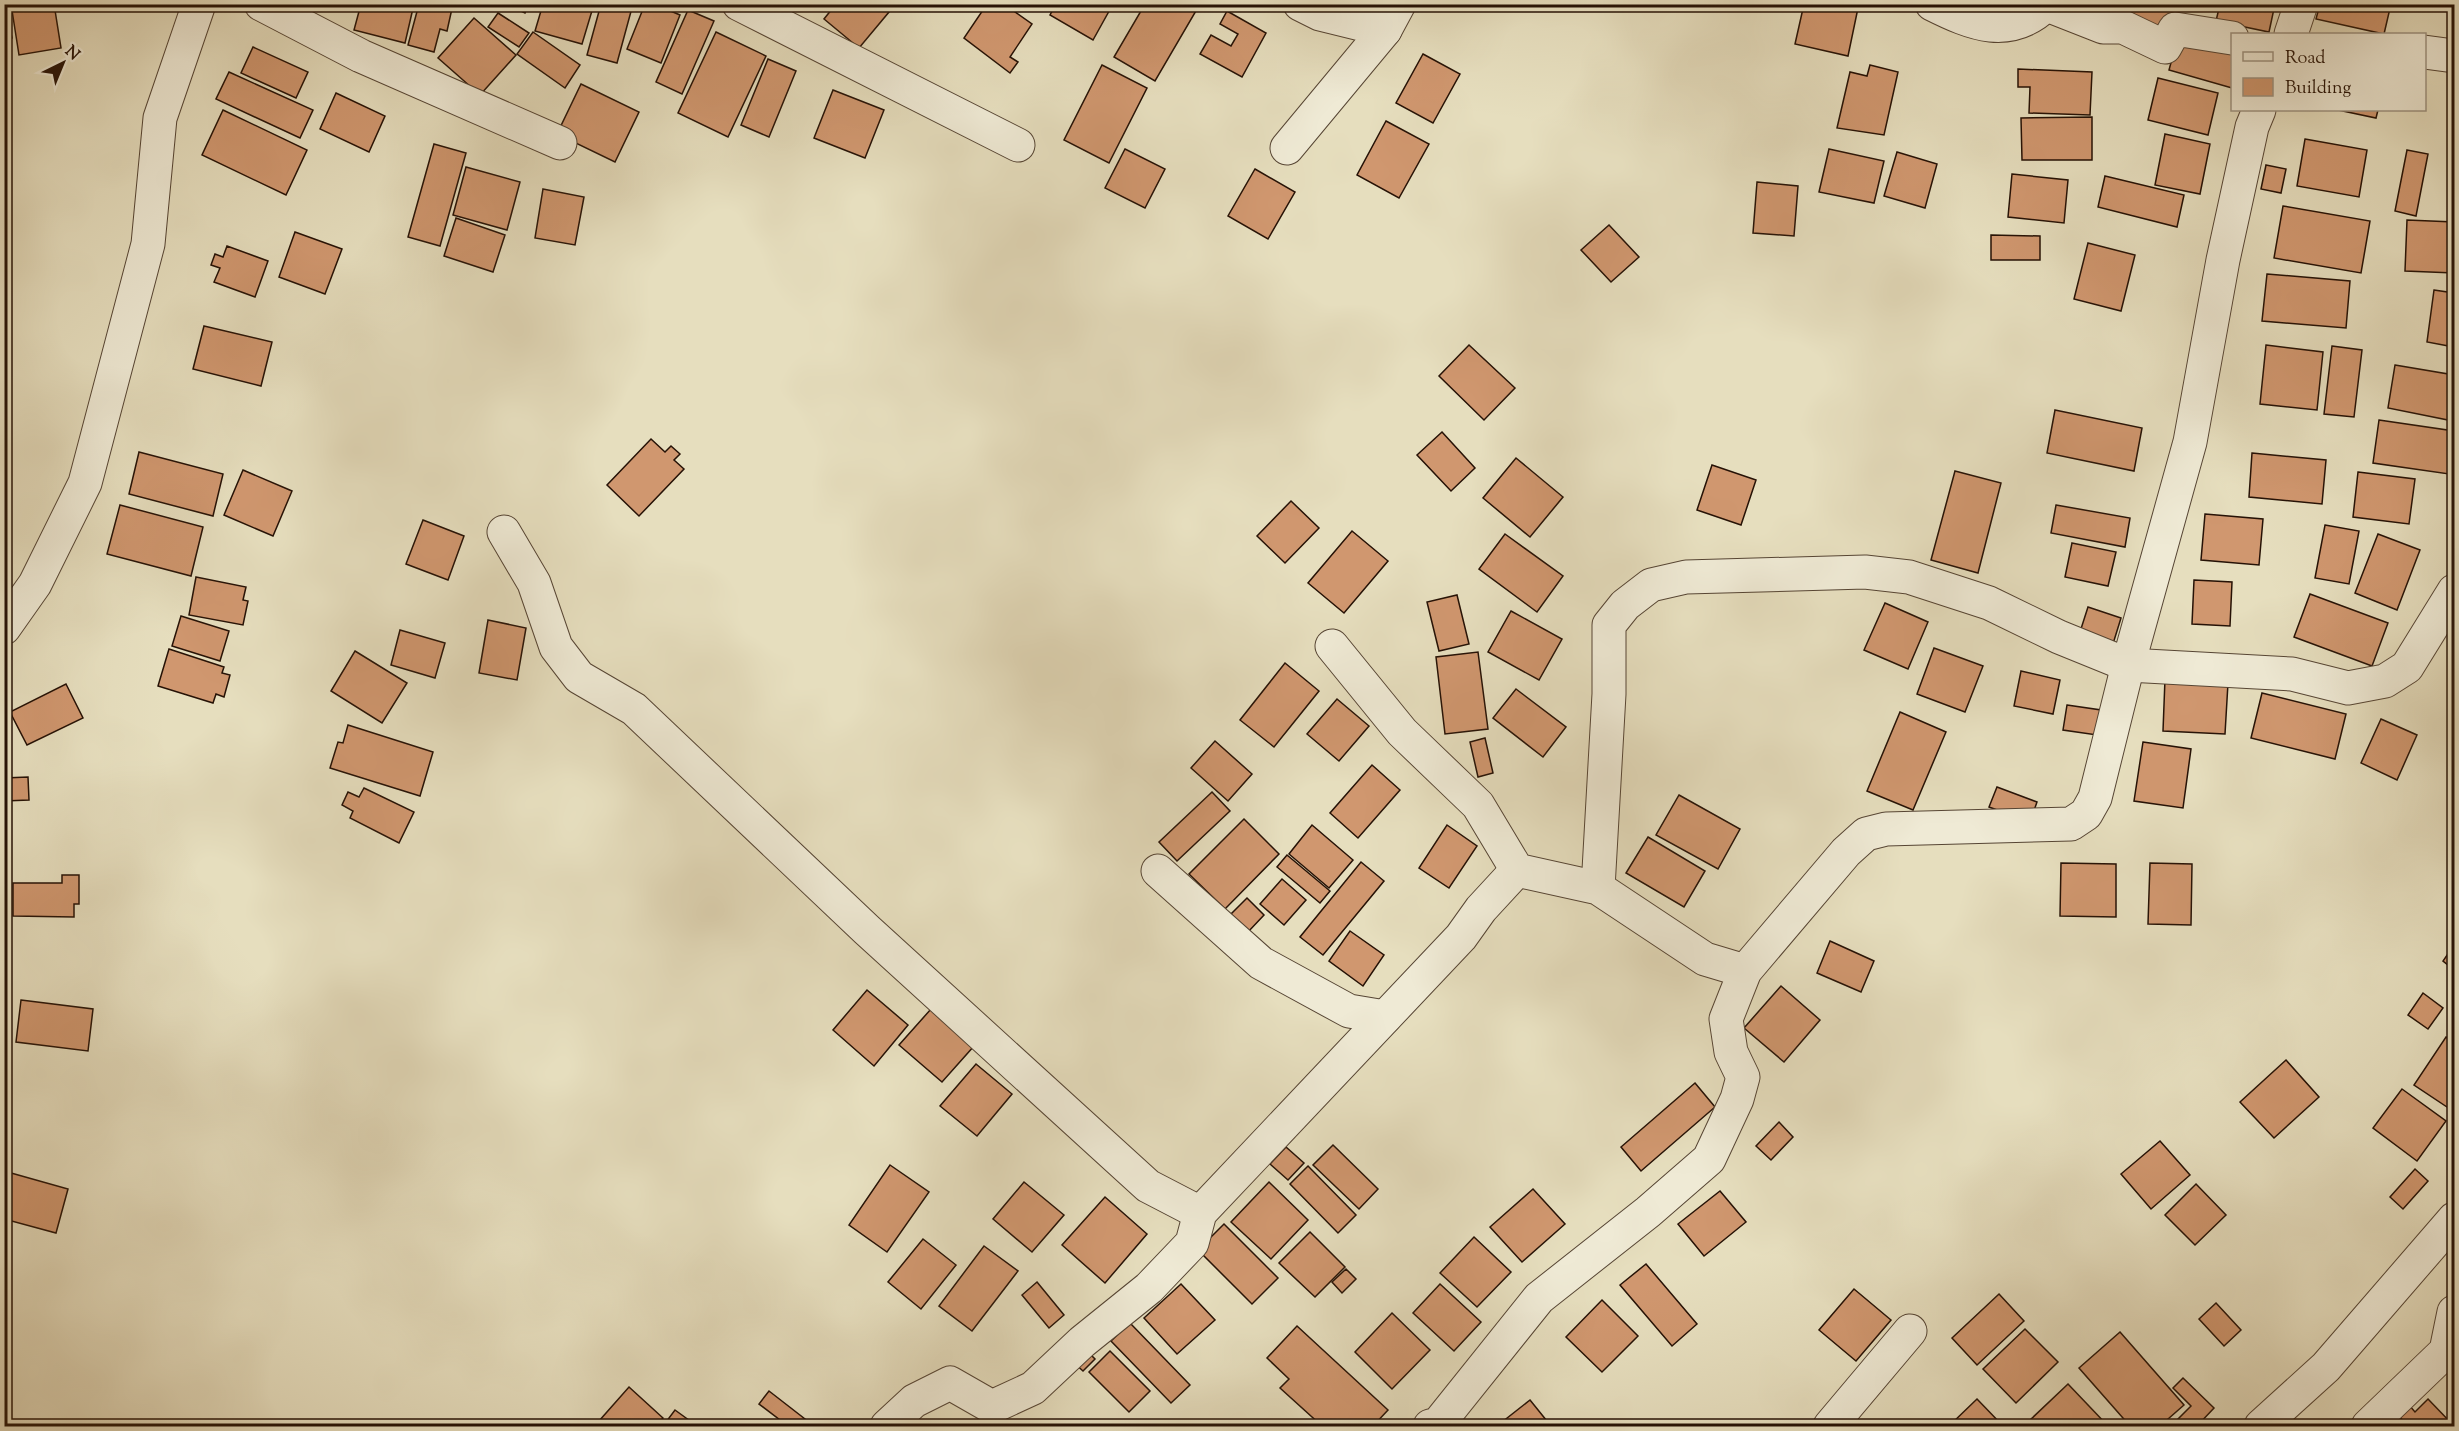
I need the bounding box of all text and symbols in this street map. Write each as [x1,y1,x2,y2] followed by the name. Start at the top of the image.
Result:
[33,33,93,93] north arrow
[2231,33,2426,111] legend
[59,41,84,67] text: N
[2285,46,2325,72] text: Road
[2285,76,2351,102] text: Building

